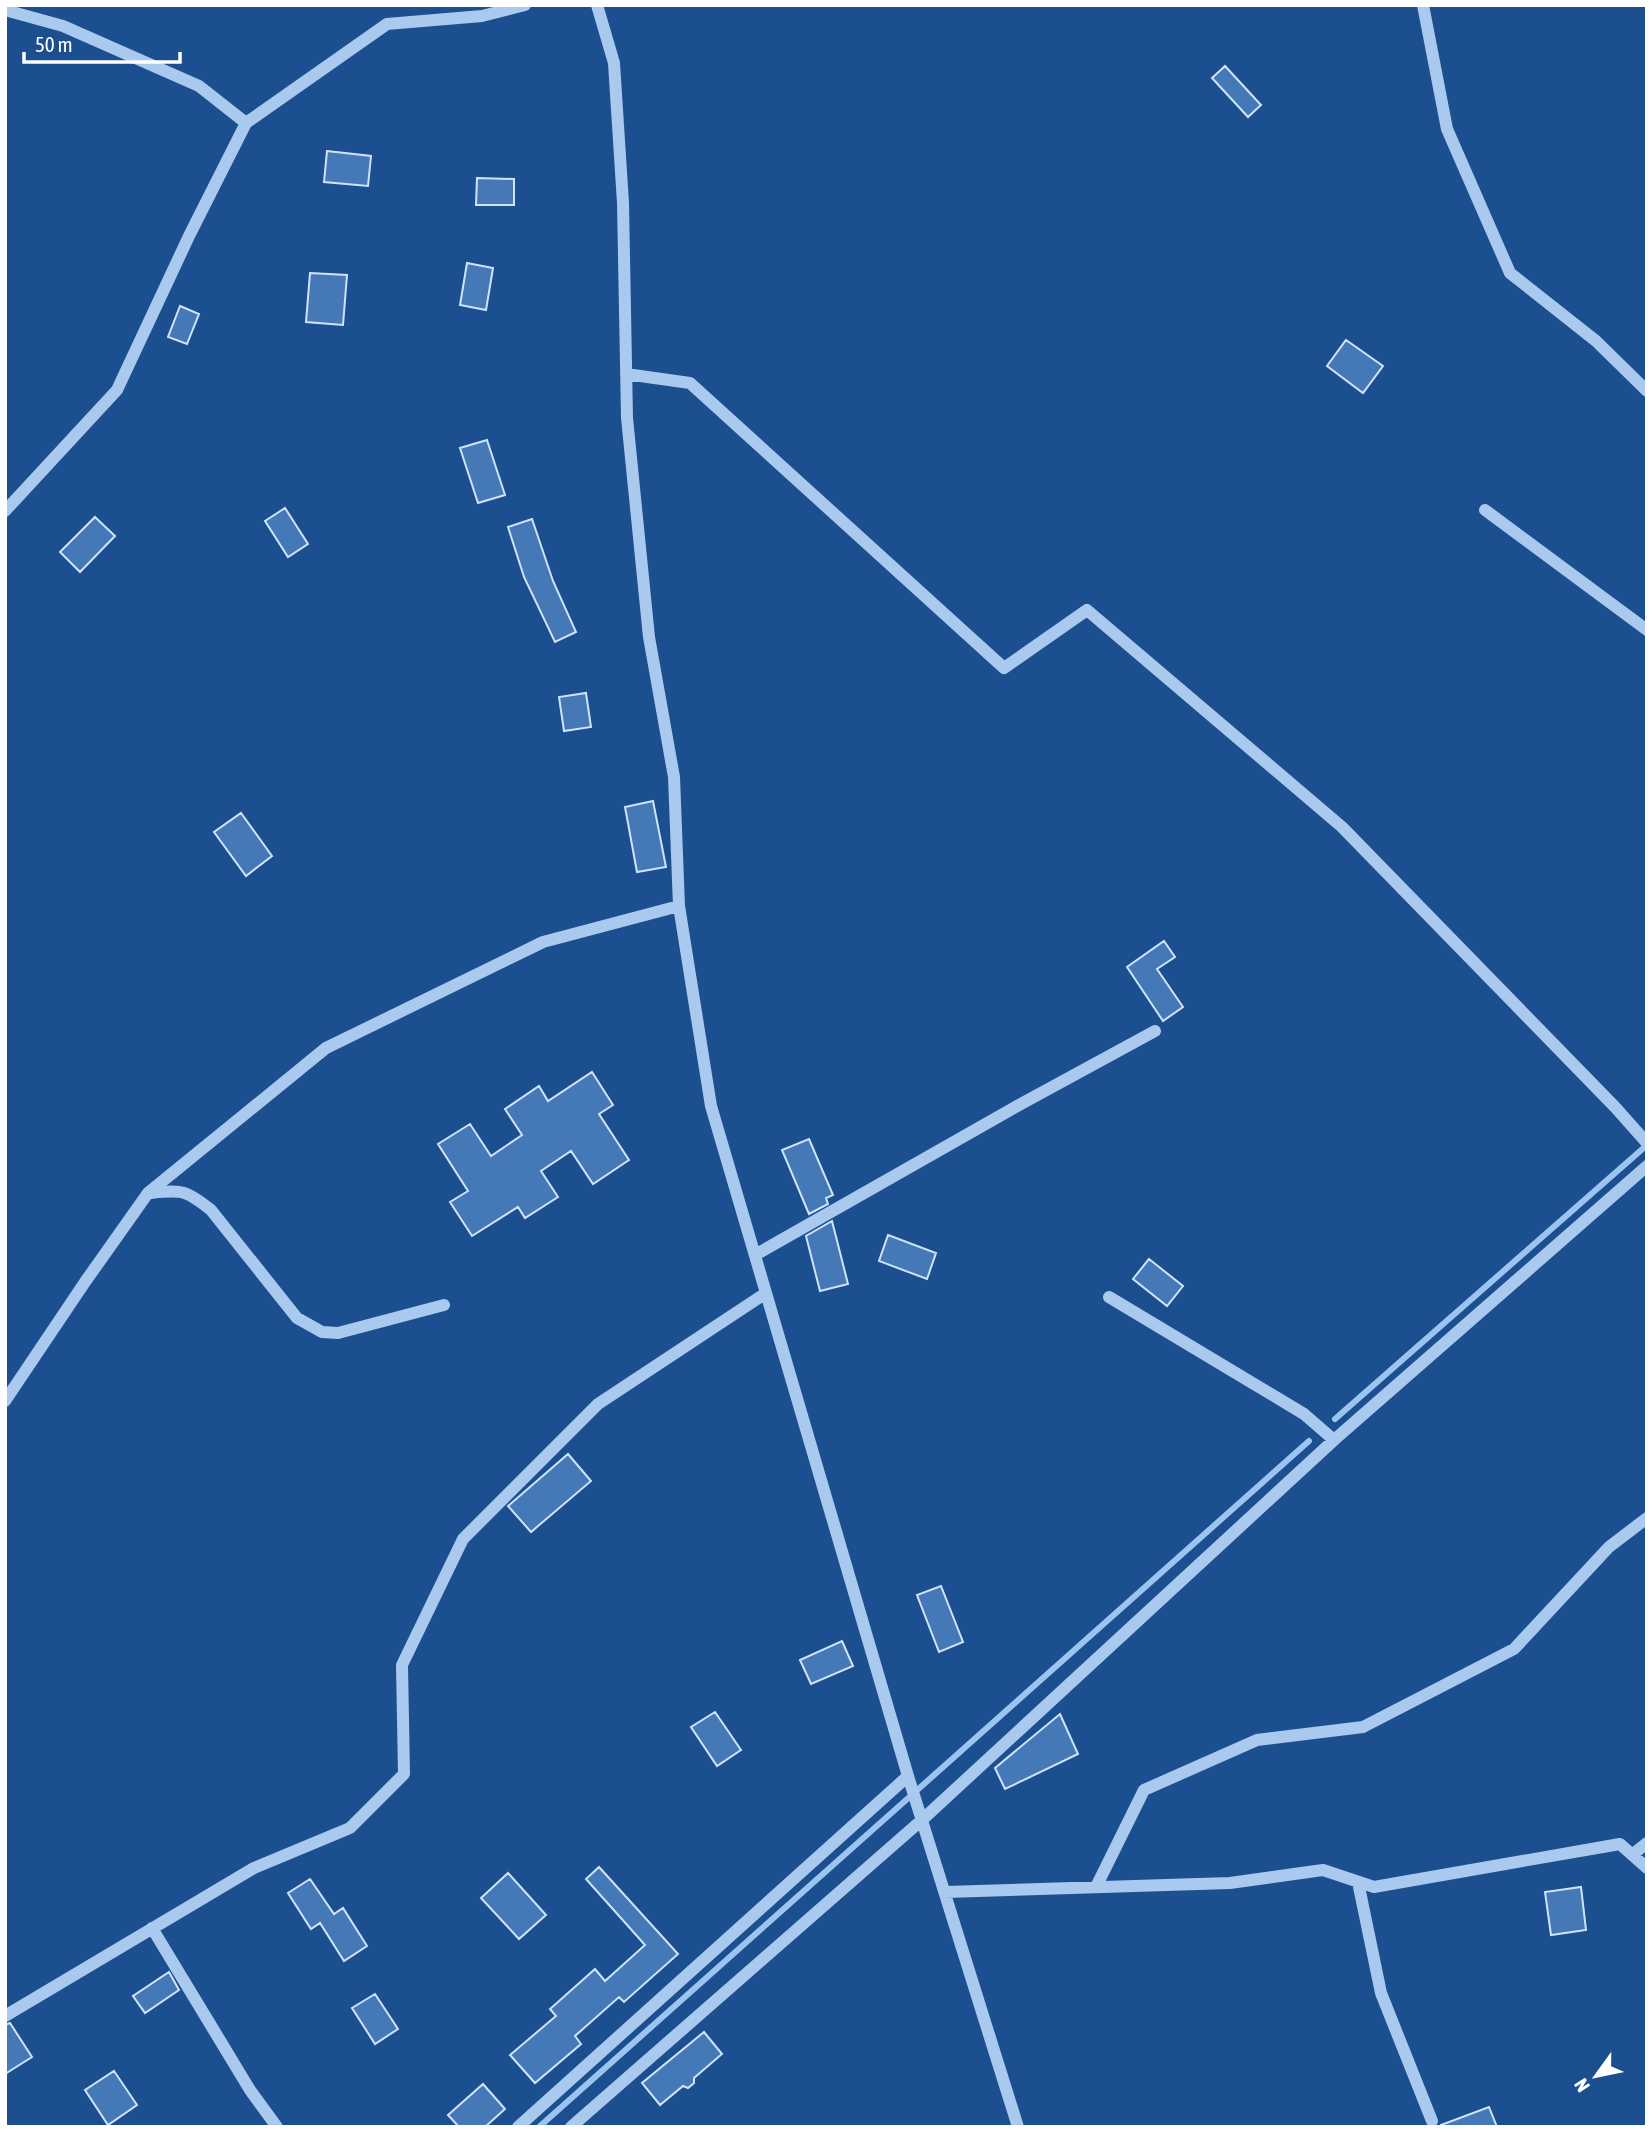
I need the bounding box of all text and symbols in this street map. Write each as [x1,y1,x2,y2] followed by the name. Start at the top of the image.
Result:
[24,21,180,65] scale bar
[35,32,73,56] text: 50 m
[1561,2041,1631,2111] north arrow
[1569,2075,1594,2096] text: N

